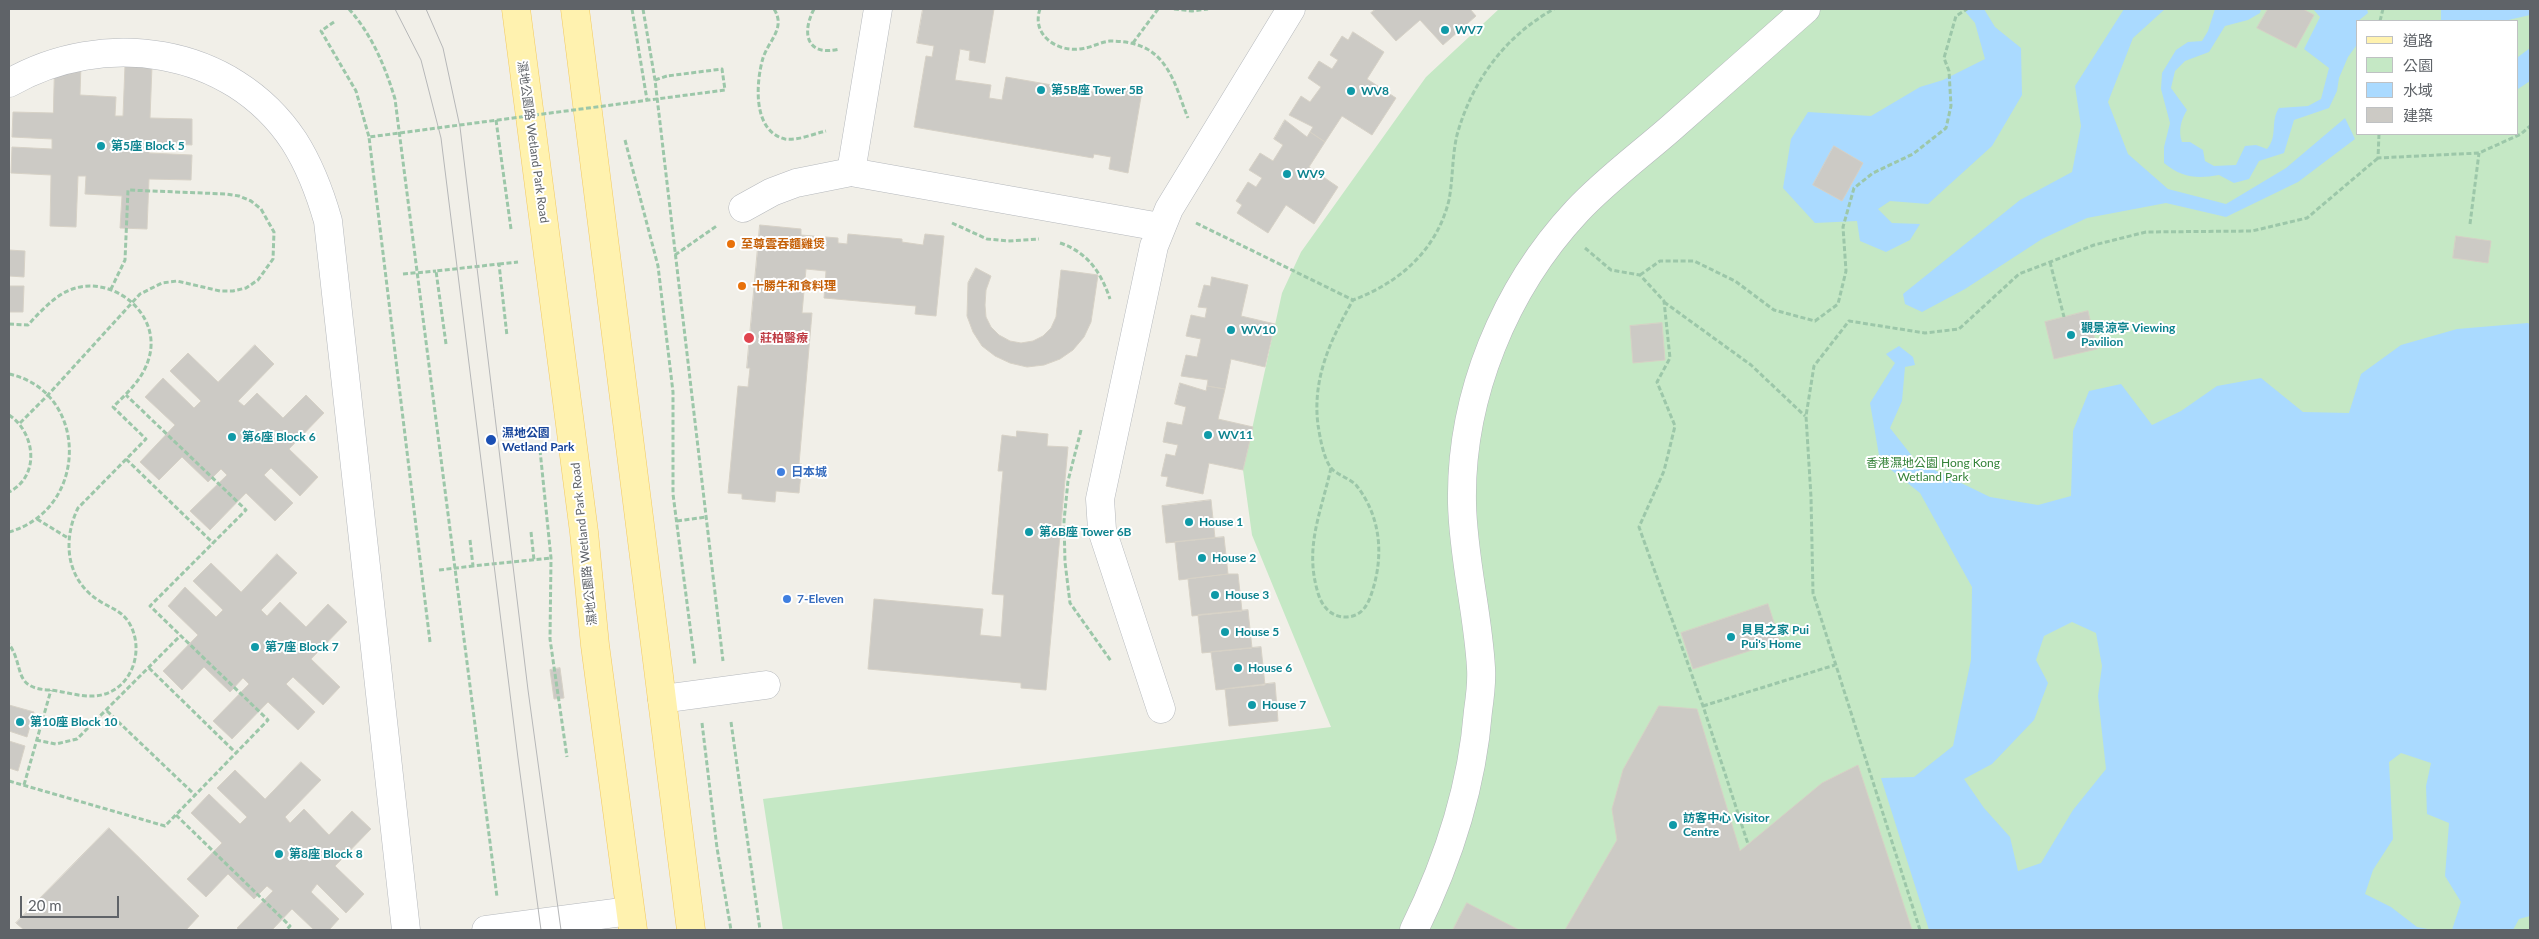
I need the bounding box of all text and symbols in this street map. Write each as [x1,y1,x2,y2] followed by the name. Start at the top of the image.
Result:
[2356,20,2519,135] legend
[1455,23,1483,37] place label: WV7
[1439,24,1451,36] marker: WV7
[2403,31,2433,49] text: 道路
[2403,56,2433,74] text: 公園
[514,60,552,224] street label: 濕地公園路 Wetland Park Road
[2403,81,2433,99] text: 水域
[1051,83,1144,97] place label: 第5B座 Tower 5B
[1035,84,1047,96] marker: 第5B座 Tower 5B
[1361,84,1389,98] place label: WV8
[1345,85,1357,97] marker: WV8
[2403,106,2433,124] text: 建築
[111,139,185,153] place label: 第5座 Block 5
[95,140,107,152] marker: 第5座 Block 5
[1297,167,1325,181] place label: WV9
[1281,168,1293,180] marker: WV9
[741,237,825,251] place label: 至尊雲吞麵雞煲
[725,238,737,250] marker: 至尊雲吞麵雞煲
[752,279,836,293] place label: 十勝牛和食料理
[736,280,748,292] marker: 十勝牛和食料理
[2081,321,2175,349] place label: 觀景涼亭 Viewing Pavilion
[1241,323,1276,337] place label: WV10
[1225,324,1237,336] marker: WV10
[2065,329,2077,341] marker: 觀景涼亭 Viewing Pavilion
[742,331,756,345] marker: 莊柏醫療
[760,331,808,345] place label: 莊柏醫療
[502,426,574,454] place label: 濕地公園 Wetland Park
[1218,428,1253,442] place label: WV11
[1202,429,1214,441] marker: WV11
[242,430,316,444] place label: 第6座 Block 6
[226,431,238,443] marker: 第6座 Block 6
[484,433,498,447] marker: 濕地公園 Wetland Park
[1866,456,2000,484] park label: 香港濕地公園 Hong Kong Wetland Park
[568,462,600,626] street label: 濕地公園路 Wetland Park Road
[791,465,827,479] place label: 日本城
[775,466,787,478] marker: 日本城
[1199,515,1243,529] place label: House 1
[1183,516,1195,528] marker: House 1
[1039,525,1132,539] place label: 第6B座 Tower 6B
[1023,526,1035,538] marker: 第6B座 Tower 6B
[1212,551,1256,565] place label: House 2
[1196,552,1208,564] marker: House 2
[1225,588,1269,602] place label: House 3
[1209,589,1221,601] marker: House 3
[797,592,844,606] place label: 7-Eleven
[781,593,793,605] marker: 7-Eleven
[1741,623,1809,651] place label: 貝貝之家 Pui Pui's Home
[1235,625,1279,639] place label: House 5
[1219,626,1231,638] marker: House 5
[1725,631,1737,643] marker: 貝貝之家 Pui Pui's Home
[265,640,339,654] place label: 第7座 Block 7
[249,641,261,653] marker: 第7座 Block 7
[1248,661,1292,675] place label: House 6
[1232,662,1244,674] marker: House 6
[1262,698,1306,712] place label: House 7
[1246,699,1258,711] marker: House 7
[30,715,118,729] place label: 第10座 Block 10
[14,716,26,728] marker: 第10座 Block 10
[1683,811,1769,839] place label: 訪客中心 Visitor Centre
[1667,819,1679,831] marker: 訪客中心 Visitor Centre
[289,847,363,861] place label: 第8座 Block 8
[273,848,285,860] marker: 第8座 Block 8
[22,886,121,918] scale bar
[28,896,62,914] text: 20 m

